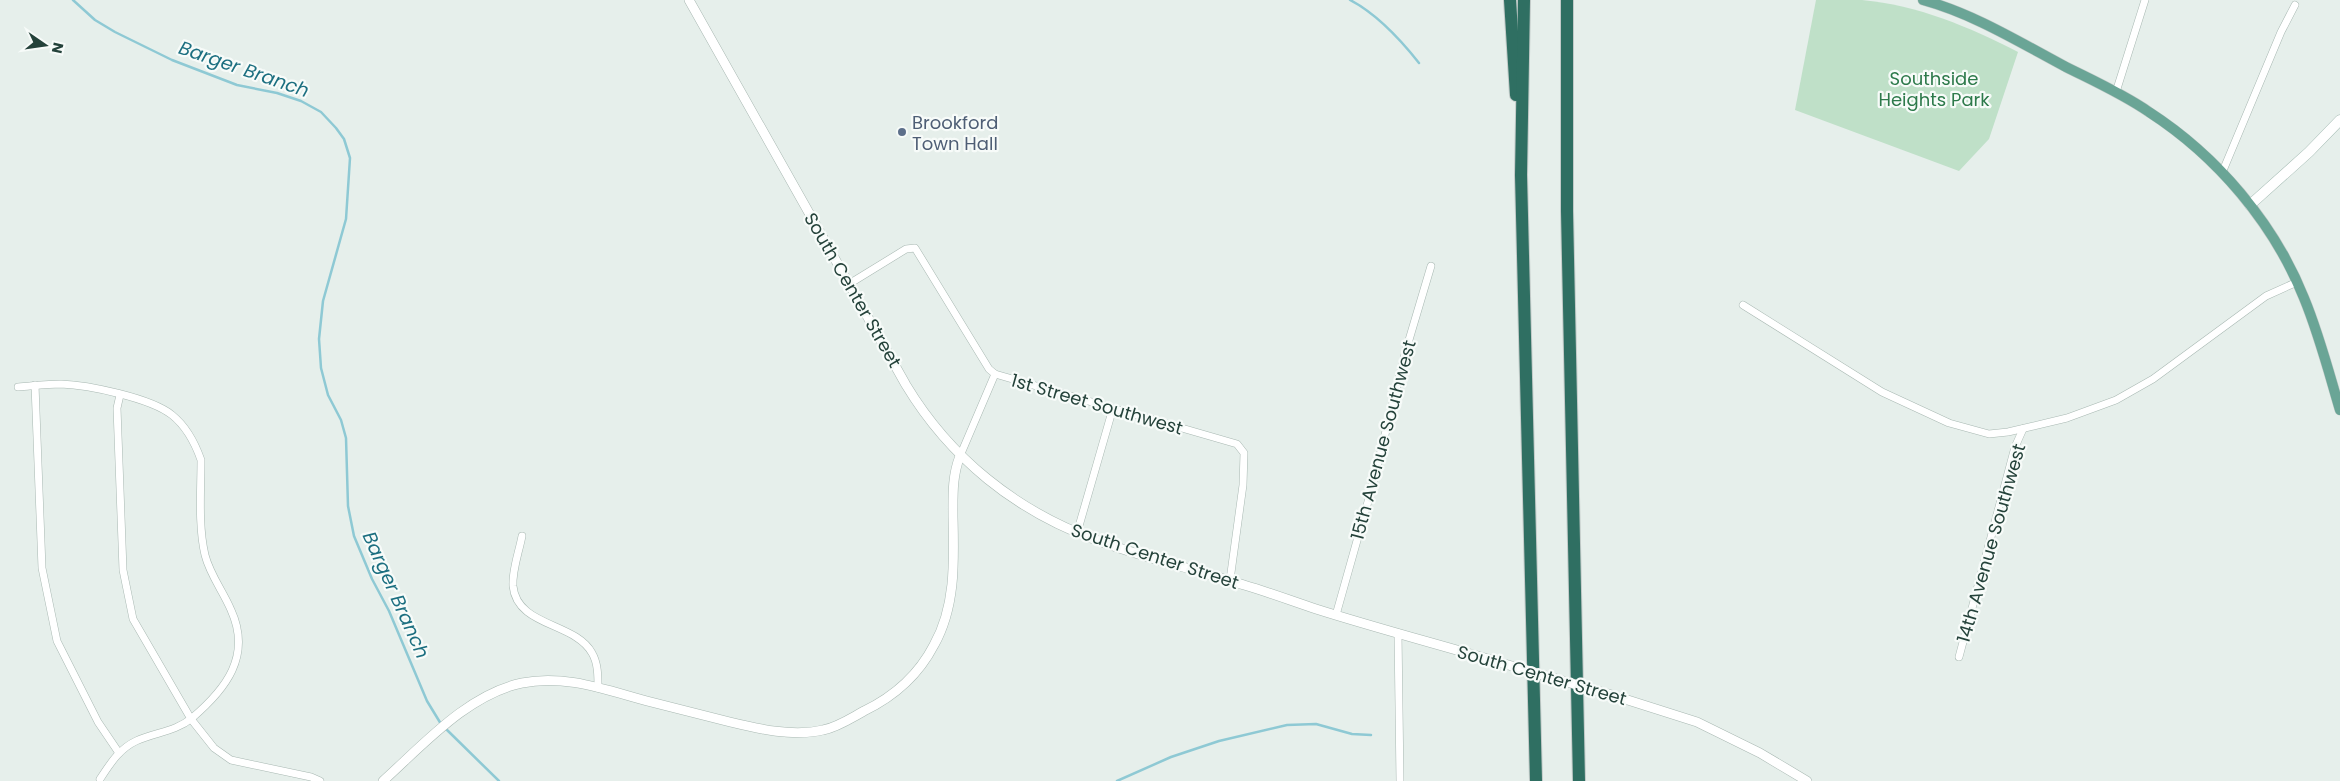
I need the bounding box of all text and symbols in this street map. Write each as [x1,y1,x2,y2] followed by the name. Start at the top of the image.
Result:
[20,20,70,70] north arrow
[175,34,313,104] water label: Barger Branch
[47,41,69,55] text: N
[1878,66,1990,112] park label: Southside Heights Park
[912,110,998,156] place label: Brookford Town Hall
[896,126,908,138] marker: Brookford Town Hall
[798,208,908,372] street label: South Center Street
[1344,337,1422,543] street label: 15th Avenue Southwest
[1008,368,1186,440] street label: 1st Street Southwest
[1951,441,2031,645] street label: 14th Avenue Southwest
[1068,517,1242,595] street label: South Center Street
[356,527,436,663] water label: Barger Branch
[1454,639,1630,711] street label: South Center Street

